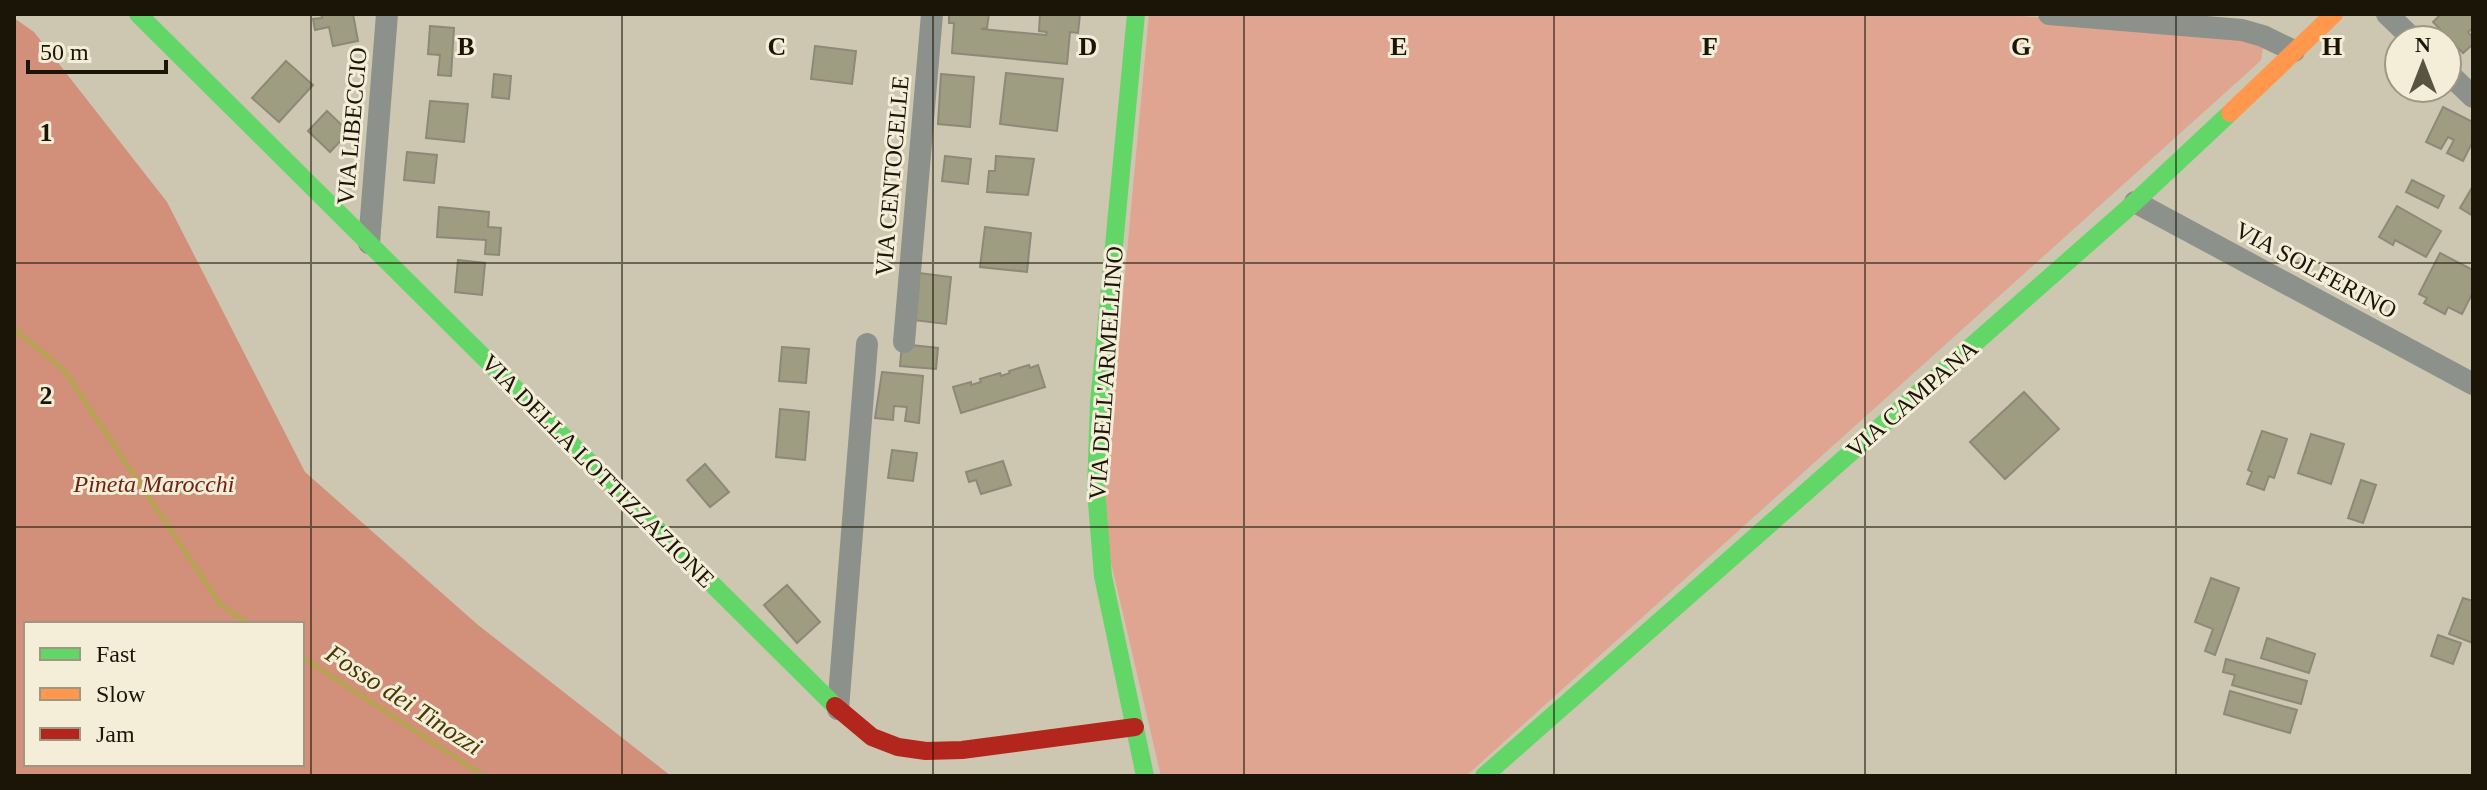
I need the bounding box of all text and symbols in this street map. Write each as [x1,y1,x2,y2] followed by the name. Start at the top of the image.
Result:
[28,24,166,74] scale bar
[2383,24,2463,104] north arrow
[457,32,475,61] text: B
[768,32,786,61] text: C
[1079,32,1097,61] text: D
[1390,32,1408,61] text: E
[1702,32,1718,61] text: F
[2011,32,2031,61] text: G
[2322,32,2342,61] text: H
[2415,32,2431,57] text: N
[40,39,89,65] text: 50 m
[332,46,372,206] street label: VIA LIBECCIO
[870,74,914,278] street label: VIA CENTOCELLE
[40,118,53,147] text: 1
[2231,216,2401,324] street label: VIA SOLFERINO
[1084,245,1128,501] street label: VIA DELL'ARMELLINO
[1841,335,1983,463] street label: VIA CAMPANA
[476,349,720,593] street label: VIA DELLA LOTTIZZAZIONE
[40,381,53,410] text: 2
[72,471,235,497] park label: Pineta Marocchi
[24,622,304,766] legend
[320,638,488,761] water label: Fosso dei Tinozzi
[96,641,136,667] text: Fast
[96,681,146,707] text: Slow
[96,721,135,747] text: Jam

